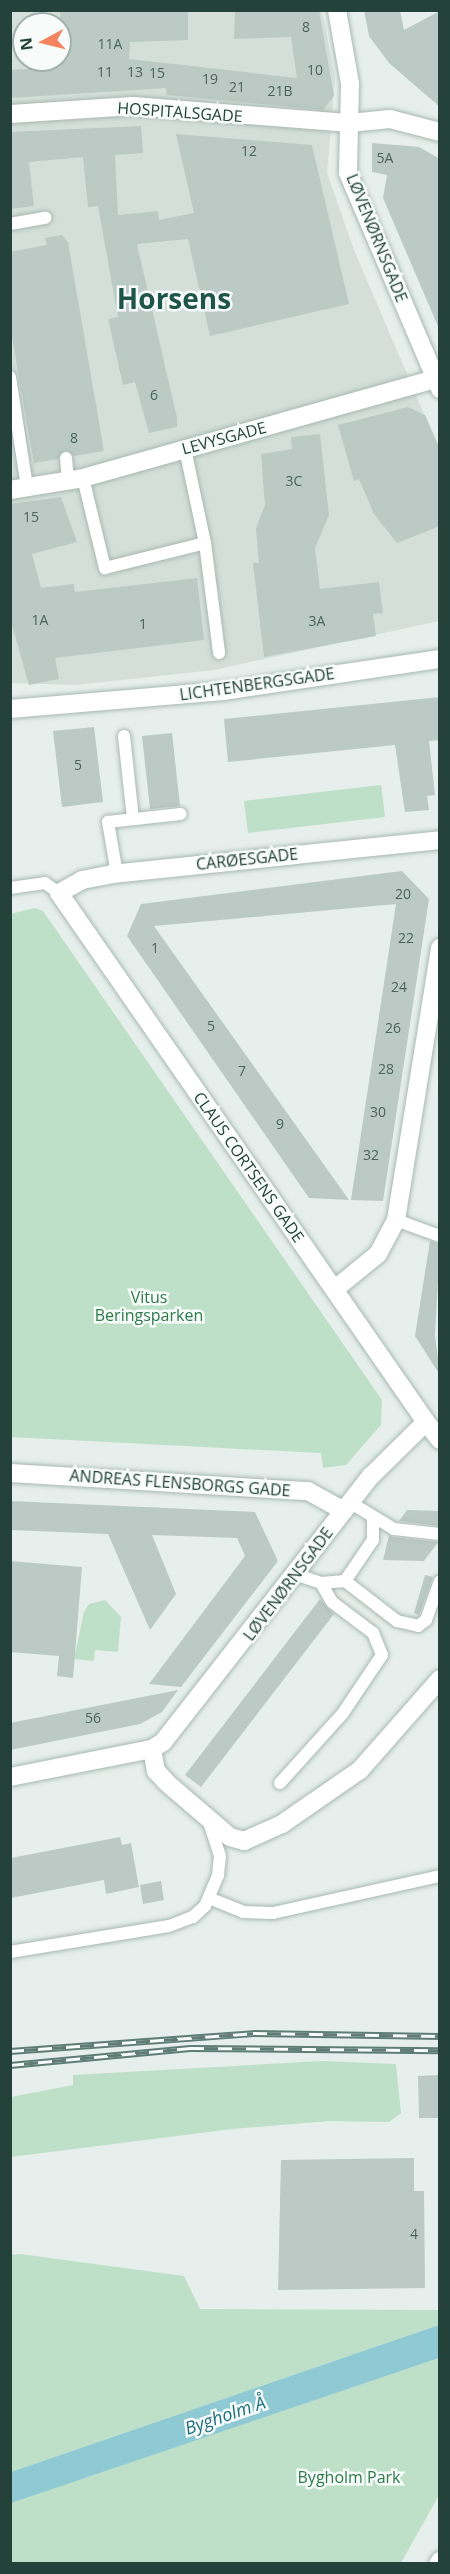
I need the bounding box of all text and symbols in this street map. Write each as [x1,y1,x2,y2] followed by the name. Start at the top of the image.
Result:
[12,12,72,72] north arrow
[302,19,310,35] house number: 8
[14,36,38,52] text: N
[98,36,122,52] house number: 11A
[307,62,323,78] house number: 10
[97,64,113,80] house number: 11
[127,64,143,80] house number: 13
[149,65,165,81] house number: 15
[202,71,218,87] house number: 19
[229,79,245,95] house number: 21
[267,83,293,99] house number: 21B
[117,98,243,126] street label: HOSPITALSGADE
[241,143,257,159] house number: 12
[377,150,393,166] house number: 5A
[343,171,411,305] street label: LØVENØRNSGADE
[117,281,231,315] district label: Horsens
[150,387,158,403] house number: 6
[180,418,268,458] street label: LEVYSGADE
[70,430,78,446] house number: 8
[286,473,302,489] house number: 3C
[23,509,39,525] house number: 15
[32,612,48,628] house number: 1A
[309,613,325,629] house number: 3A
[139,616,147,632] house number: 1
[178,664,336,704] street label: LICHTENBERGSGADE
[74,757,82,773] house number: 5
[195,844,299,874] street label: CARØESGADE
[395,886,411,902] house number: 20
[398,930,414,946] house number: 22
[151,940,159,956] house number: 1
[391,979,407,995] house number: 24
[207,1018,215,1034] house number: 5
[385,1020,401,1036] house number: 26
[378,1061,394,1077] house number: 28
[238,1063,246,1079] house number: 7
[190,1088,308,1246] street label: CLAUS CORTSENS GADE
[370,1104,386,1120] house number: 30
[276,1116,284,1132] house number: 9
[363,1147,379,1163] house number: 32
[95,1287,203,1325] park label: Vitus Beringsparken
[69,1466,291,1500] street label: ANDREAS FLENSBORGS GADE
[239,1524,337,1644] street label: LØVENØRNSGADE
[85,1710,101,1726] house number: 56
[410,2226,418,2242] house number: 4
[182,2391,268,2439] water label: Bygholm Å
[298,2467,400,2487] park label: Bygholm Park

